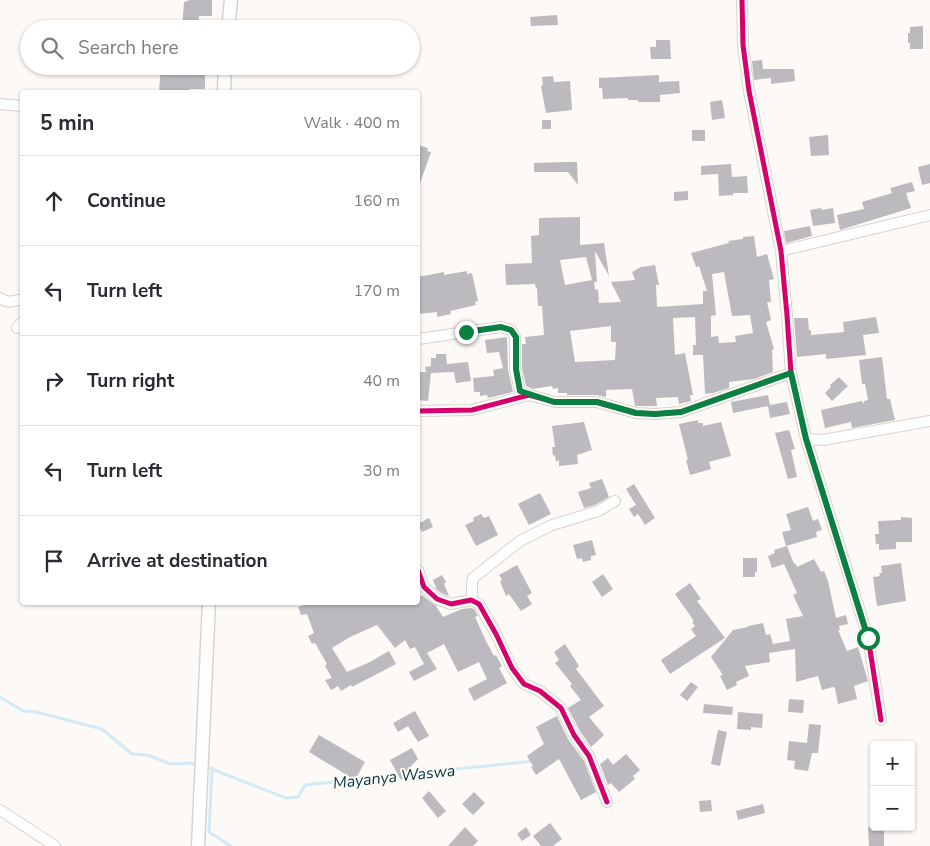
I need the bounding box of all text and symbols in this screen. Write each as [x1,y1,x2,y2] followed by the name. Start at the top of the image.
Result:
[20,20,420,75] search box
[38,34,66,62] icon: search
[78,35,179,61] text: Search here
[40,109,94,137] text: 5 min
[304,112,400,134] text: Walk · 400 m
[40,187,68,215] icon: ahead
[87,188,166,214] text: Continue
[353,190,400,212] text: 160 m
[40,277,68,305] icon: left
[87,278,162,304] text: Turn left
[353,280,400,302] text: 170 m
[455,321,478,344] route end
[40,367,68,395] icon: right
[87,368,174,394] text: Turn right
[363,370,400,392] text: 40 m
[40,457,68,485] icon: left
[87,458,162,484] text: Turn left
[363,460,400,482] text: 30 m
[40,547,68,575] icon: arrive
[87,548,268,574] text: Arrive at destination
[857,627,880,650] route start
[870,741,915,831] map controls
[870,741,915,786] button: +
[332,760,456,794] water label: Mayanya Waswa
[870,786,915,831] button: −

